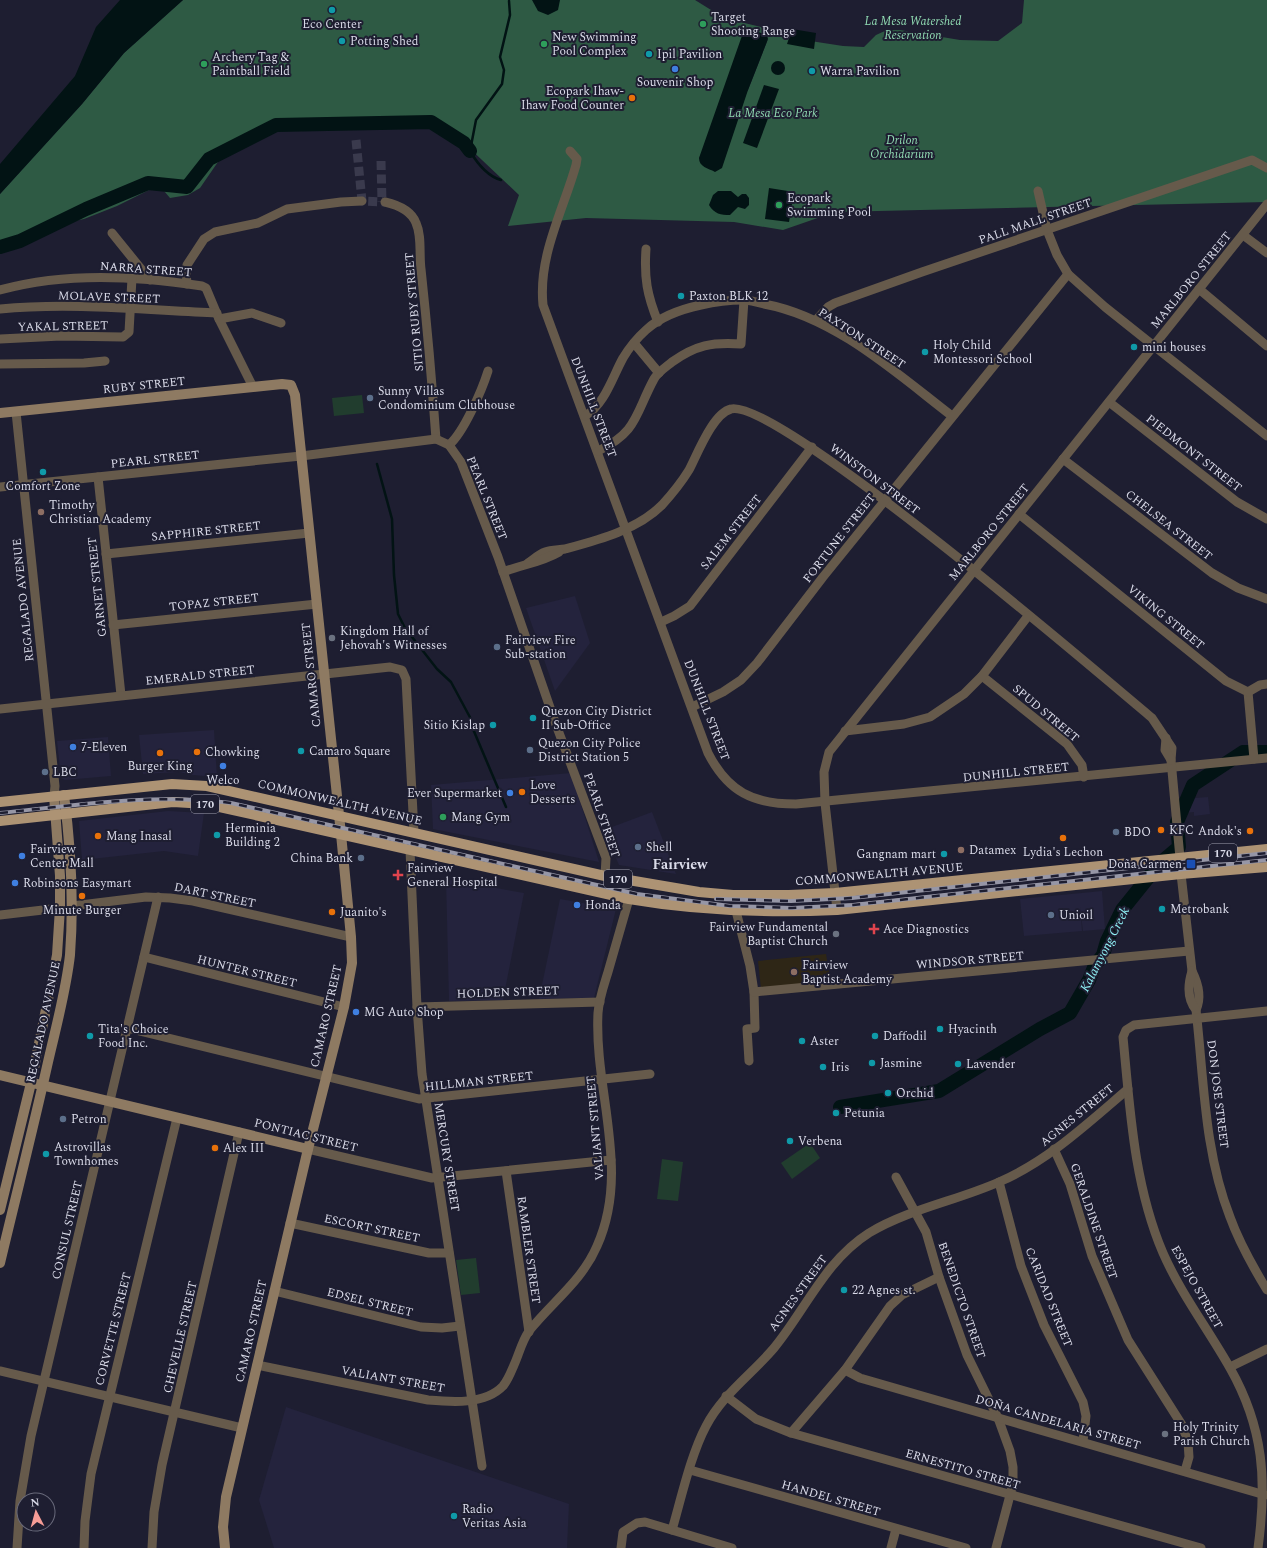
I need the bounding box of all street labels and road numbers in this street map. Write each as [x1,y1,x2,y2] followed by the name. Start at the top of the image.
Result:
[976,193,1094,250] street label: PALL MALL STREET
[1146,228,1237,333] street label: MARLBORO STREET
[400,252,429,372] street label: SITIO RUBY STREET
[99,257,193,282] street label: NARRA STREET
[58,286,160,309] street label: MOLAVE STREET
[814,303,909,374] street label: PAXTON STREET
[18,316,108,337] street label: YAKAL STREET
[566,354,622,461] street label: DUNHILL STREET
[102,372,186,399] street label: RUBY STREET
[1142,410,1246,497] street label: PIEDMONT STREET
[825,439,924,520] street label: WINSTON STREET
[110,445,200,474] street label: PEARL STREET
[461,453,512,543] street label: PEARL STREET
[944,480,1035,585] street label: MARLBORO STREET
[1121,485,1216,566] street label: CHELSEA STREET
[798,489,880,587] street label: FORTUNE STREET
[696,491,767,574] street label: SALEM STREET
[150,516,262,547] street label: SAPPHIRE STREET
[83,536,112,638] street label: GARNET STREET
[8,537,39,663] street label: REGALADO AVENUE
[1123,580,1209,655] street label: VIKING STREET
[168,588,260,617] street label: TOPAZ STREET
[297,622,326,728] street label: CAMARO STREET
[679,657,735,764] street label: DUNHILL STREET
[144,660,256,691] street label: EMERALD STREET
[1008,680,1083,747] street label: SPUD STREET
[962,757,1070,788] street label: DUNHILL STREET
[578,770,625,860] street label: PEARL STREET
[256,774,424,831] street label: COMMONWEALTH AVENUE
[191,795,219,813] road number: 170
[1209,844,1237,862] road number: 170
[794,858,964,891] street label: COMMONWEALTH AVENUE
[604,870,632,888] road number: 170
[172,878,257,913] street label: DART STREET
[915,946,1025,975] street label: WINDSOR STREET
[195,950,299,993] street label: HUNTER STREET
[21,960,66,1085] street label: REGALADO AVENUE
[305,963,348,1069] street label: CAMARO STREET
[456,981,560,1004] street label: HOLDEN STREET
[1201,1039,1234,1150] street label: DON JOSE STREET
[424,1066,534,1097] street label: HILLMAN STREET
[581,1075,610,1181] street label: VALIANT STREET
[1036,1079,1119,1151] street label: AGNES STREET
[428,1101,465,1213] street label: MERCURY STREET
[252,1113,360,1158] street label: PONTIAC STREET
[1065,1160,1122,1282] street label: GERALDINE STREET
[47,1179,88,1281] street label: CONSUL STREET
[512,1195,545,1305] street label: RAMBLER STREET
[322,1209,422,1248] street label: ESCORT STREET
[933,1239,990,1361] street label: BENEDICTO STREET
[1166,1242,1227,1333] street label: ESPEJO STREET
[1020,1244,1077,1350] street label: CARIDAD STREET
[764,1251,833,1336] street label: AGNES STREET
[90,1271,137,1388] street label: CORVETTE STREET
[230,1278,273,1384] street label: CAMARO STREET
[158,1279,203,1395] street label: CHEVELLE STREET
[325,1283,415,1322] street label: EDSEL STREET
[340,1361,446,1398] street label: VALIANT STREET
[973,1390,1143,1455] street label: DOÑA CANDELARIA STREET
[903,1444,1023,1495] street label: ERNESTITO STREET
[779,1475,883,1522] street label: HANDEL STREET

